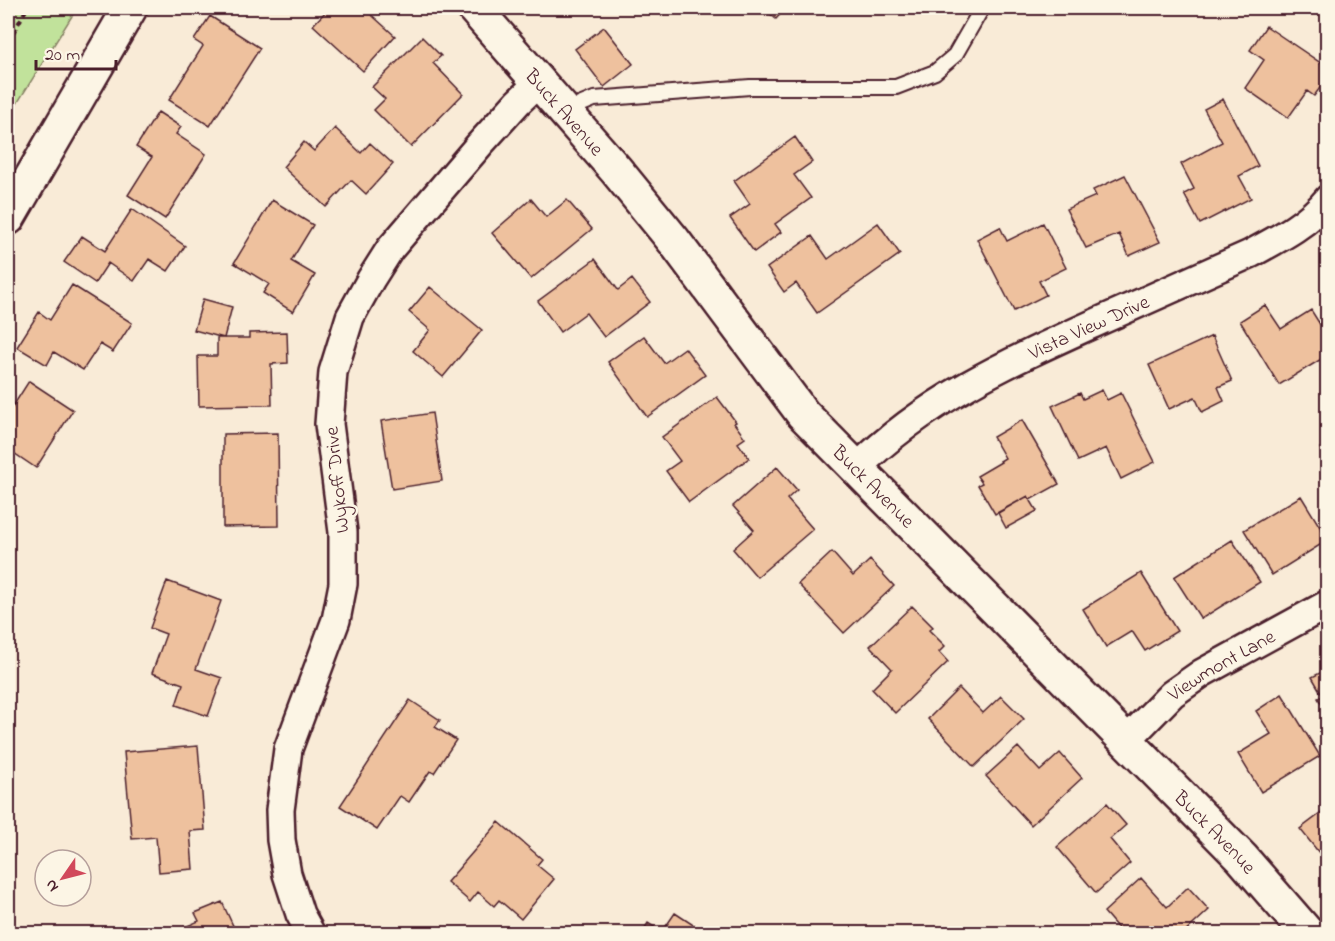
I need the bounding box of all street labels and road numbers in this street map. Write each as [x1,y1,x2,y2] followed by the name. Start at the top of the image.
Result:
[516,63,609,163] street label: Buck Avenue
[1023,289,1154,369] street label: Vista View Drive
[318,425,358,534] street label: Wykoff Drive
[824,439,920,536] street label: Buck Avenue
[1162,624,1281,710] street label: Viewmont Lane
[1165,784,1262,882] street label: Buck Avenue

